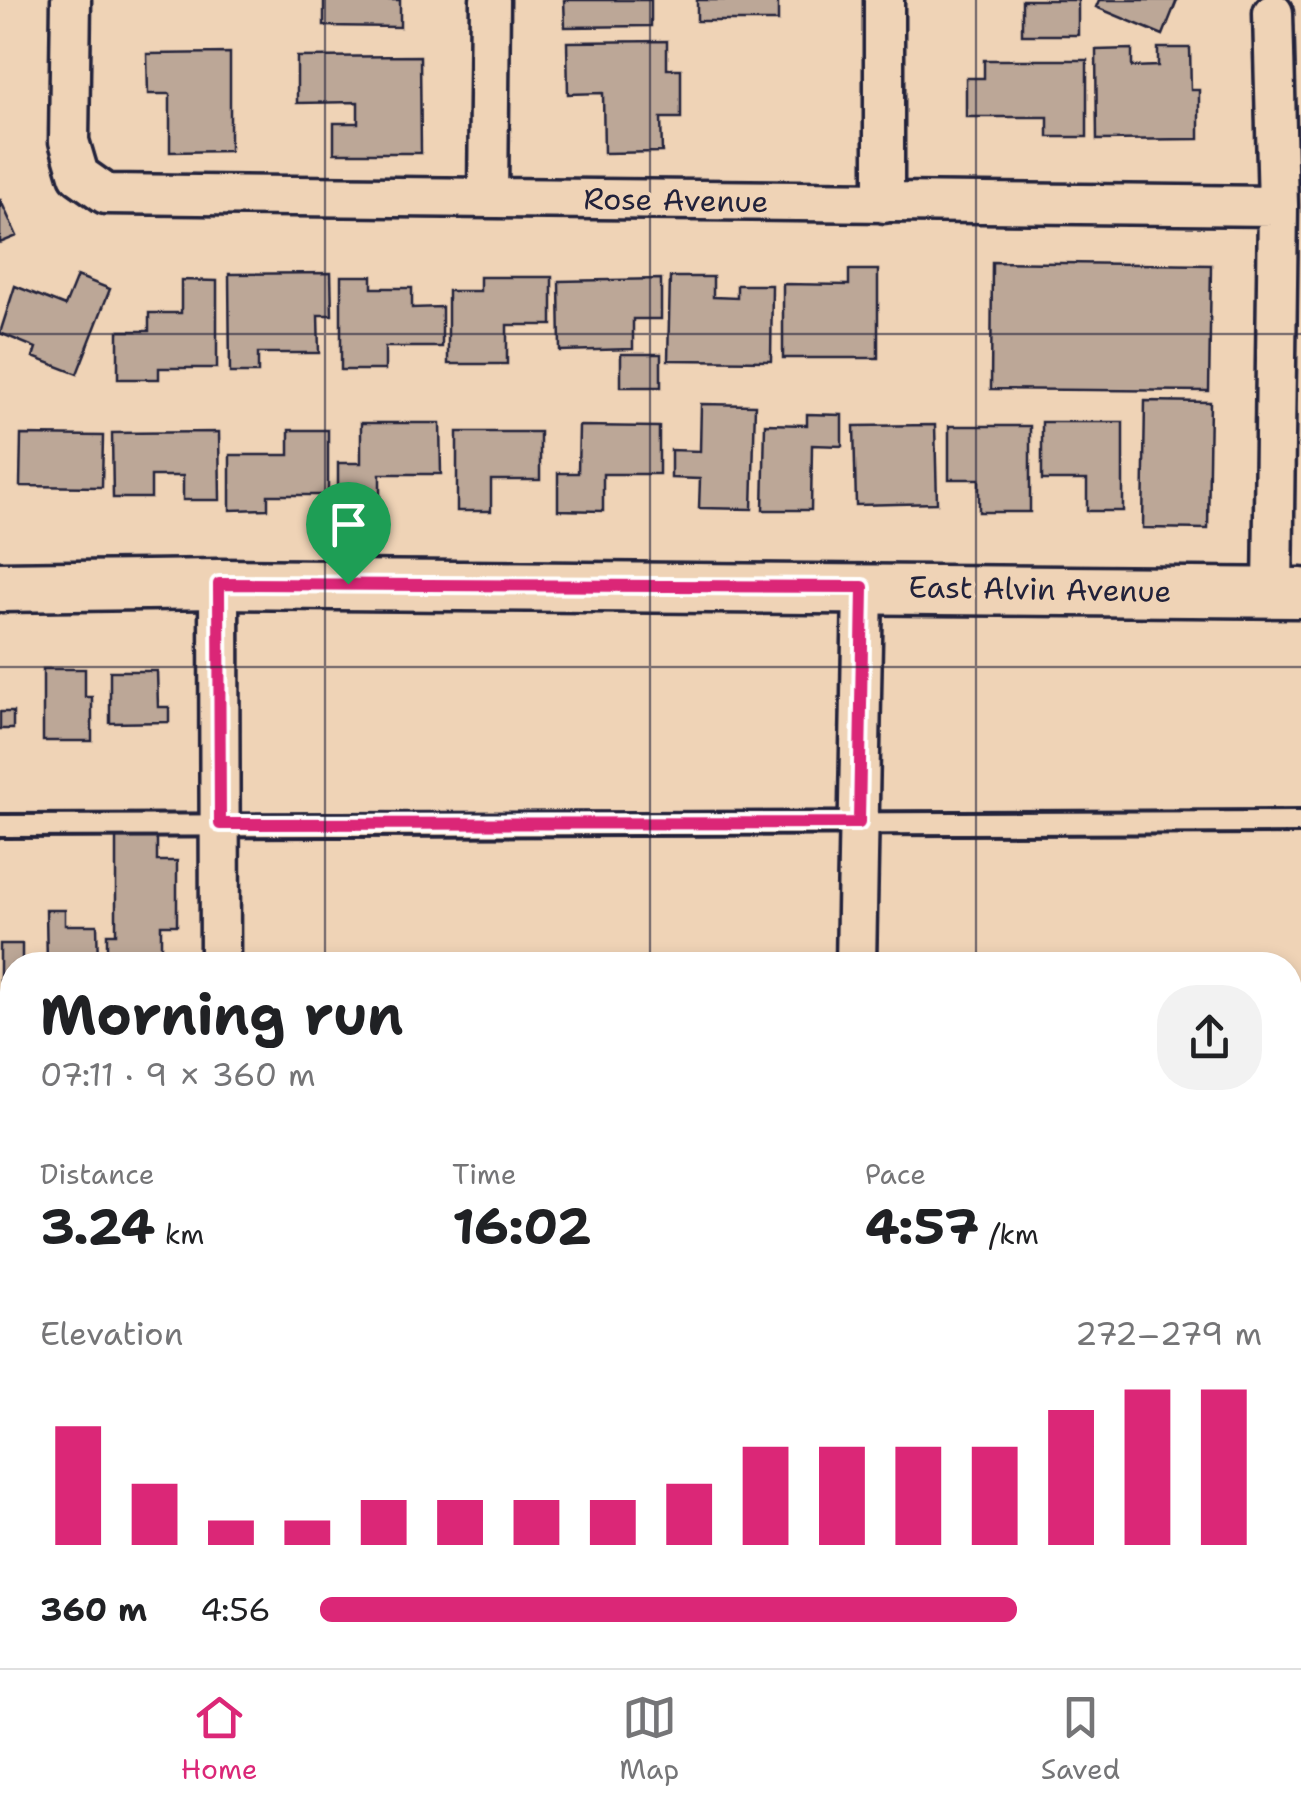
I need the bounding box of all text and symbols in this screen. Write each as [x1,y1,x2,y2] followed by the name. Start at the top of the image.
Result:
[583,178,769,222] street label: Rose Avenue
[306,482,391,585] pin
[321,497,376,552] icon: arrive
[908,566,1172,612] street label: East Alvin Avenue
[40,978,404,1052] text: Morning run
[1157,985,1262,1090] button: share
[40,1053,316,1096] text: 07:11 · 9 × 360 m
[40,1155,155,1193] text: Distance
[452,1155,517,1193] text: Time
[865,1155,926,1193] text: Pace
[40,1193,155,1260] text: 3.24
[452,1193,591,1260] text: 16:02
[865,1193,979,1260] text: 4:57
[155,1215,204,1253] text: km
[979,1215,1039,1253] text: /km
[40,1312,183,1355] text: Elevation
[1075,1312,1262,1355] text: 272–279 m
[40,1588,147,1631] text: 360 m
[200,1588,271,1631] text: 4:56
[181,1690,258,1788] tab: Home
[619,1690,679,1788] tab: Map
[1041,1690,1120,1788] tab: Saved

